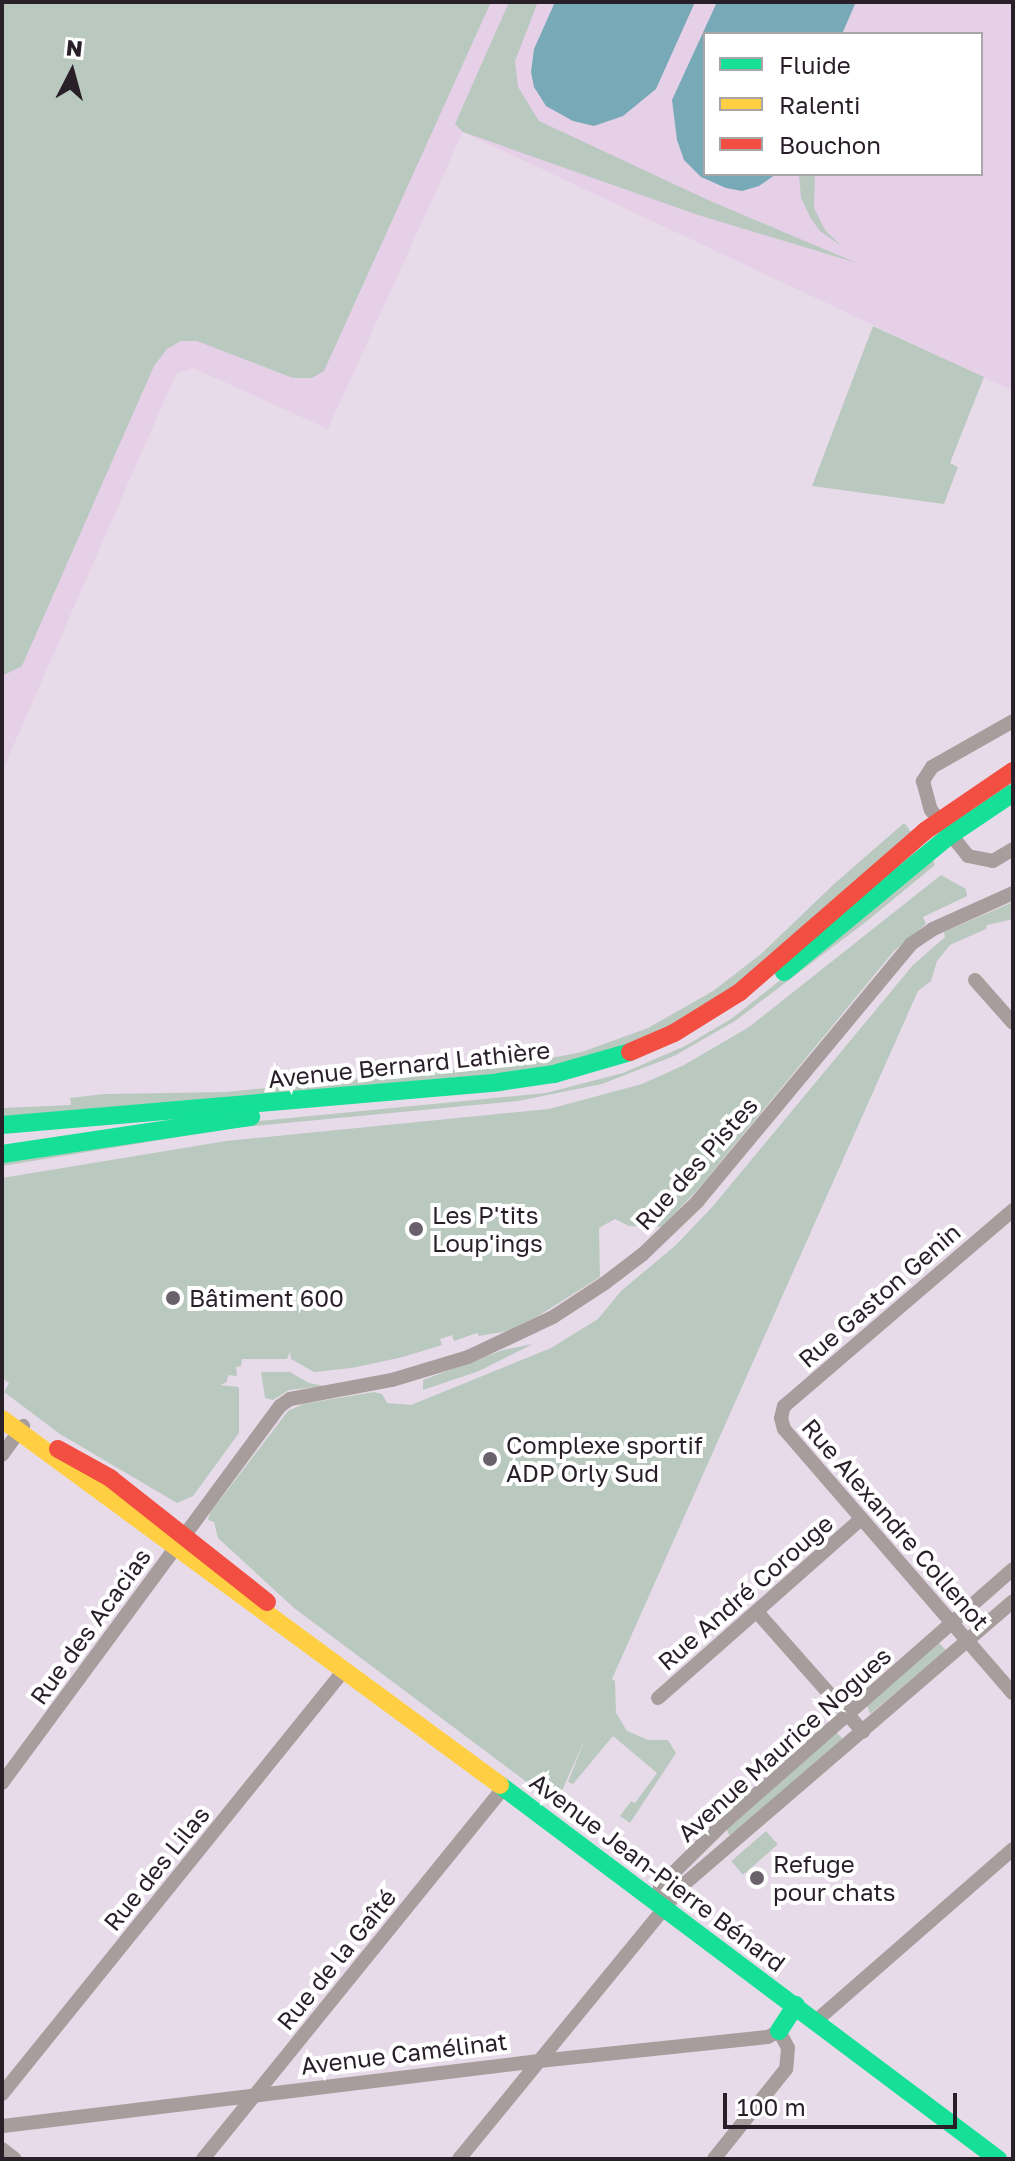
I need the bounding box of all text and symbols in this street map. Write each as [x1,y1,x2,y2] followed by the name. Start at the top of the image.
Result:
[32,32,112,112] north arrow
[703,32,983,176] legend
[65,33,84,62] text: N
[779,50,851,79] text: Fluide
[779,90,861,119] text: Ralenti
[779,130,881,159] text: Bouchon
[267,1035,551,1093] street label: Avenue Bernard Lathière
[629,1091,763,1235] street label: Rue des Pistes
[432,1201,543,1257] place label: Les P'tits Loup'ings
[792,1217,966,1373] street label: Rue Gaston Genin
[407,1220,425,1238] marker: Les P'tits Loup'ings
[189,1284,344,1312] place label: Bâtiment 600
[164,1289,182,1307] marker: Bâtiment 600
[796,1413,996,1635] street label: Rue Alexandre Collenot
[506,1431,703,1487] place label: Complexe sportif ADP Orly Sud
[481,1450,499,1468] marker: Complexe sportif ADP Orly Sud
[652,1508,838,1676] street label: Rue André Corouge
[24,1542,156,1710] street label: Rue des Acacias
[672,1641,896,1847] street label: Avenue Maurice Nogues
[525,1767,791,1977] street label: Avenue Jean-Pierre Bénard
[97,1800,215,1936] street label: Rue des Lilas
[773,1850,896,1906] place label: Refuge pour chats
[748,1869,766,1887] marker: Refuge pour chats
[270,1883,402,2035] street label: Rue de la Gaîté
[299,2026,509,2080] street label: Avenue Camélinat
[727,2077,961,2127] scale bar
[737,2092,806,2121] text: 100 m

